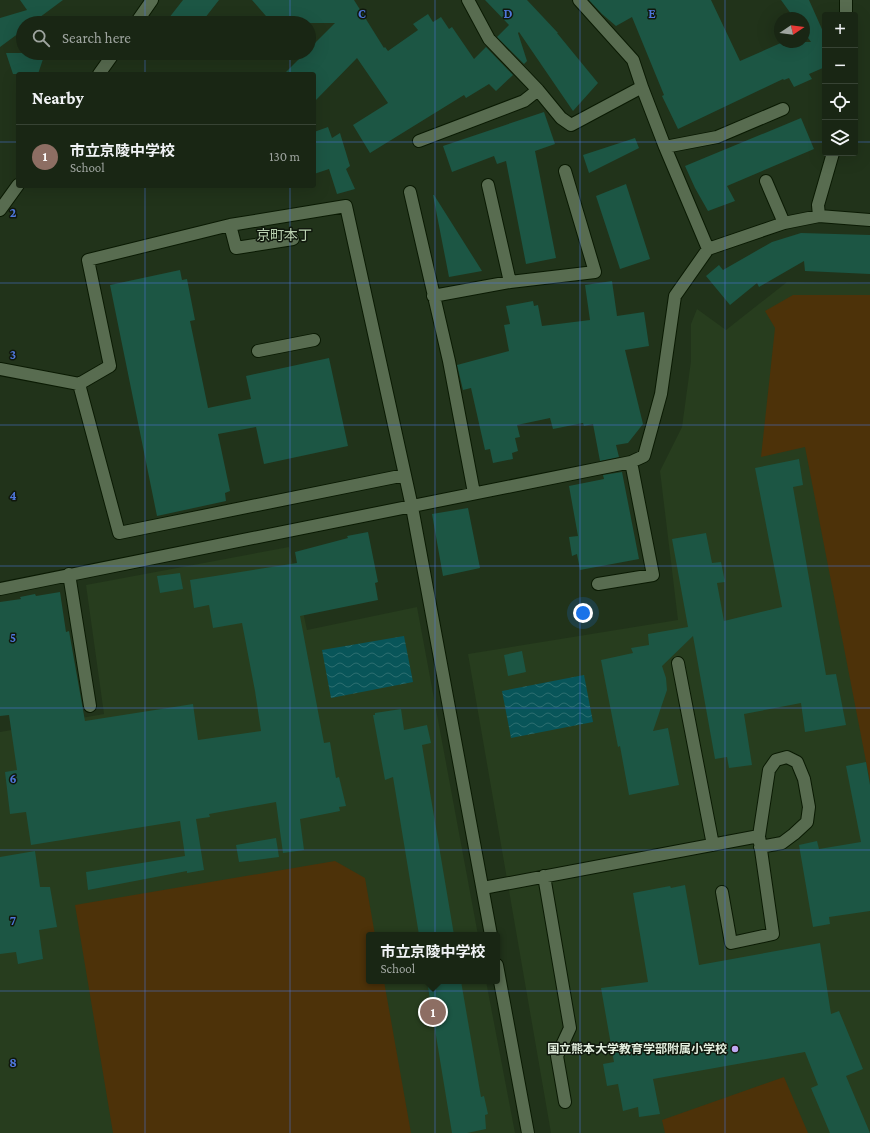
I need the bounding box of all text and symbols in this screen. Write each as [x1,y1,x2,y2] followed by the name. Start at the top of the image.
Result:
[358,6,366,21] text: C
[504,6,513,21] text: D
[648,6,656,21] text: E
[774,12,810,48] north arrow
[822,12,858,156] map controls
[822,12,858,48] button: +
[16,16,316,60] search box
[30,27,52,49] icon: search
[62,30,131,46] text: Search here
[822,48,858,84] button: −
[822,84,858,120] button: locate
[32,89,84,108] text: Nearby
[822,120,858,156] button: layers
[70,143,175,159] text: 市立京陵中学校
[43,149,47,164] text: 1
[269,149,300,164] text: 130 m
[70,160,105,175] text: School
[10,205,17,220] text: 2
[256,227,312,243] district label: 京町本丁
[10,347,16,362] text: 3
[9,488,17,503] text: 4
[573,603,593,623] your location
[10,630,16,645] text: 5
[9,771,17,786] text: 6
[10,913,16,928] text: 7
[366,932,500,984] popup
[380,944,486,960] text: 市立京陵中学校
[380,961,415,976] text: School
[420,997,446,1027] pin: 1
[547,1042,727,1056] place label: 国立熊本大学教育学部附属小学校
[730,1044,740,1054] marker: 国立熊本大学教育学部附属小学校
[9,1055,17,1070] text: 8

